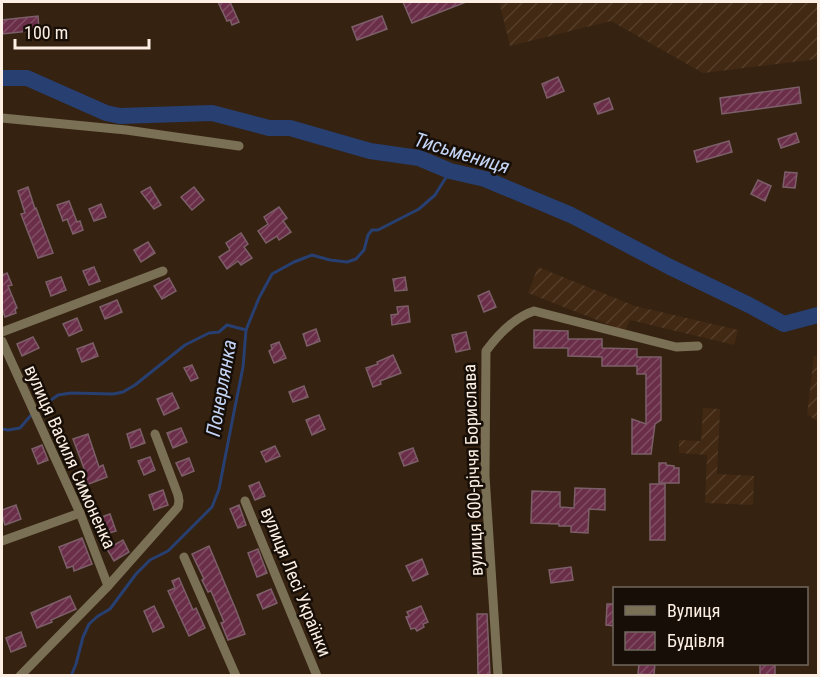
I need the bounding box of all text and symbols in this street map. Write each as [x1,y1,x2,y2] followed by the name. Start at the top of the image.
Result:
[15,12,148,50] scale bar
[24,22,68,43] text: 100 m
[412,127,512,179] water label: Тисьмениця
[201,338,241,438] water label: Понерлянка
[20,362,120,552] street label: вулиця Василя Симоненка
[458,364,487,576] street label: вулиця 600-річчя Борислава
[257,504,336,660] street label: вулиця Лесі Українки
[613,587,808,665] legend
[667,600,721,621] text: Вулиця
[667,630,725,651] text: Будівля

